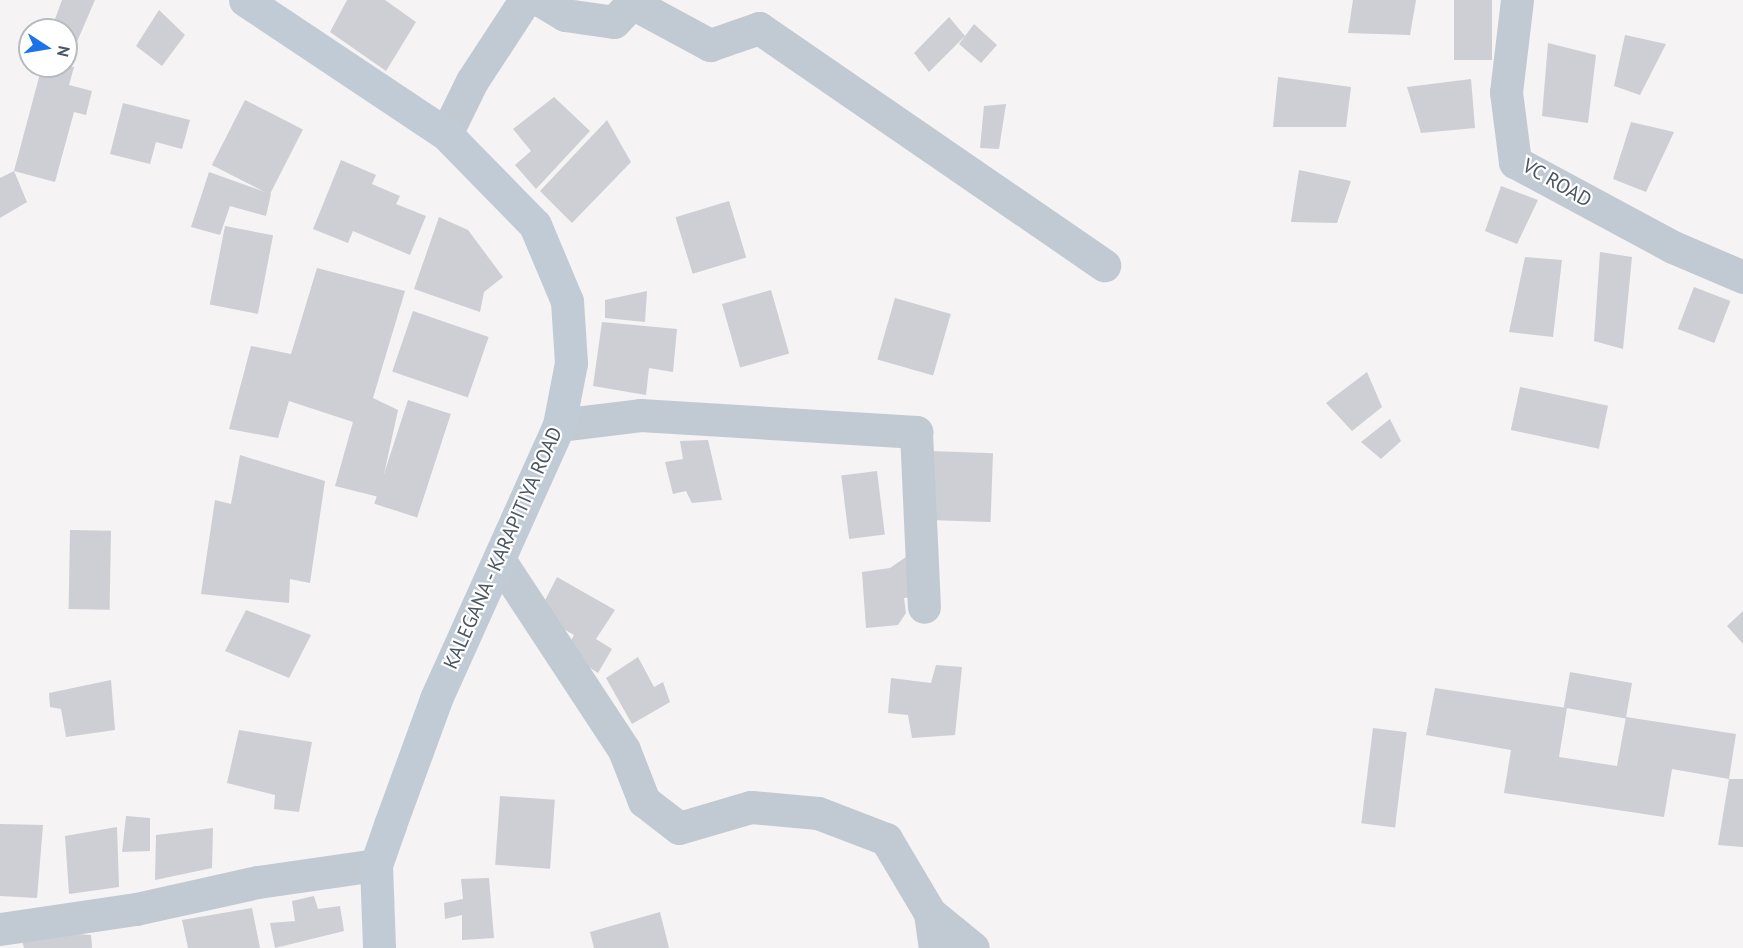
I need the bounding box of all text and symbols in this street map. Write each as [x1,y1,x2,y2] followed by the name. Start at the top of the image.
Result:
[18,18,78,78] north arrow
[53,44,75,59] text: N
[1518,153,1596,213] street label: VC ROAD
[438,421,568,675] street label: KALEGANA - KARAPITIYA ROAD

